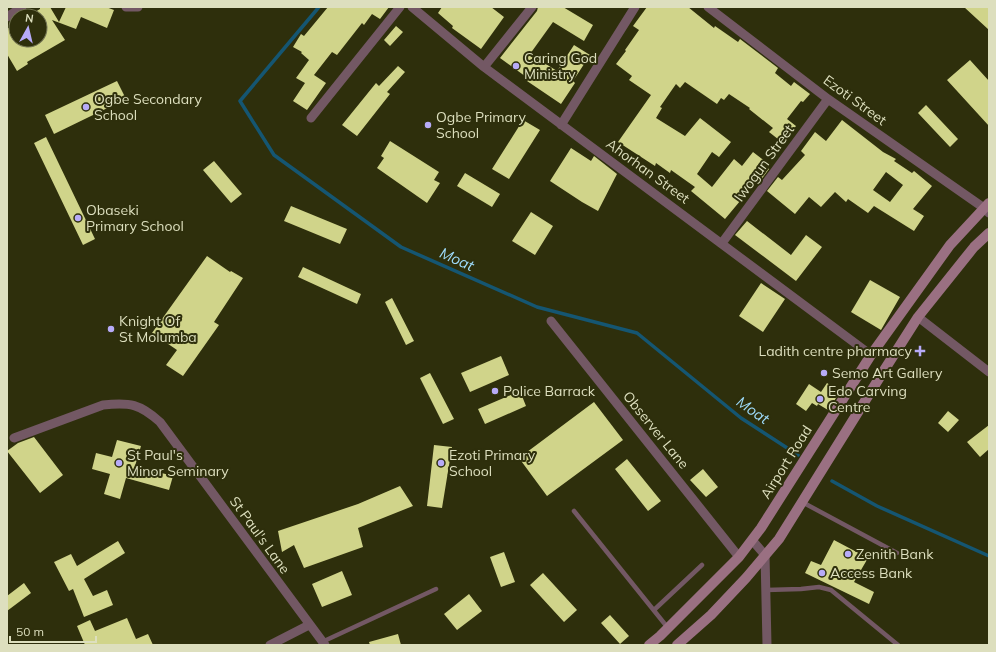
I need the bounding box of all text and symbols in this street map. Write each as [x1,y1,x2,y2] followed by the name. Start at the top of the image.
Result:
[8,8,48,48] north arrow
[24,11,34,26] text: N
[524,49,597,83] place label: Caring God Ministry
[511,61,521,71] marker: Caring God Ministry
[820,71,890,129] street label: Ezoti Street
[94,90,203,124] place label: Ogbe Secondary School
[81,102,91,112] marker: Ogbe Secondary School
[436,108,527,142] place label: Ogbe Primary School
[423,120,433,130] marker: Ogbe Primary School
[730,121,798,205] street label: Iwogun Street
[603,135,693,207] street label: Ahorhan Street
[86,201,184,235] place label: Obaseki Primary School
[73,213,83,223] marker: Obaseki Primary School
[437,243,478,275] water label: Moat
[119,312,197,346] place label: Knight Of St Molumba
[106,324,116,334] marker: Knight Of St Molumba
[759,342,913,360] place label: Ladith centre pharmacy
[915,346,925,356] marker: Ladith centre pharmacy
[832,364,943,382] place label: Semo Art Gallery
[819,368,829,378] marker: Semo Art Gallery
[503,382,596,400] place label: Police Barrack
[828,382,907,416] place label: Edo Carving Centre
[490,386,500,396] marker: Police Barrack
[619,387,693,473] street label: Observer Lane
[733,392,774,428] water label: Moat
[815,394,825,404] marker: Edo Carving Centre
[756,422,816,502] street label: Airport Road
[127,446,229,480] place label: St Paul's Minor Seminary
[449,446,536,480] place label: Ezoti Primary School
[114,458,124,468] marker: St Paul's Minor Seminary
[436,458,446,468] marker: Ezoti Primary School
[226,493,294,577] street label: St Paul's Lane
[856,545,934,563] place label: Zenith Bank
[843,549,853,559] marker: Zenith Bank
[830,564,913,582] place label: Access Bank
[817,568,827,578] marker: Access Bank
[10,618,96,644] scale bar
[16,624,44,639] text: 50 m

